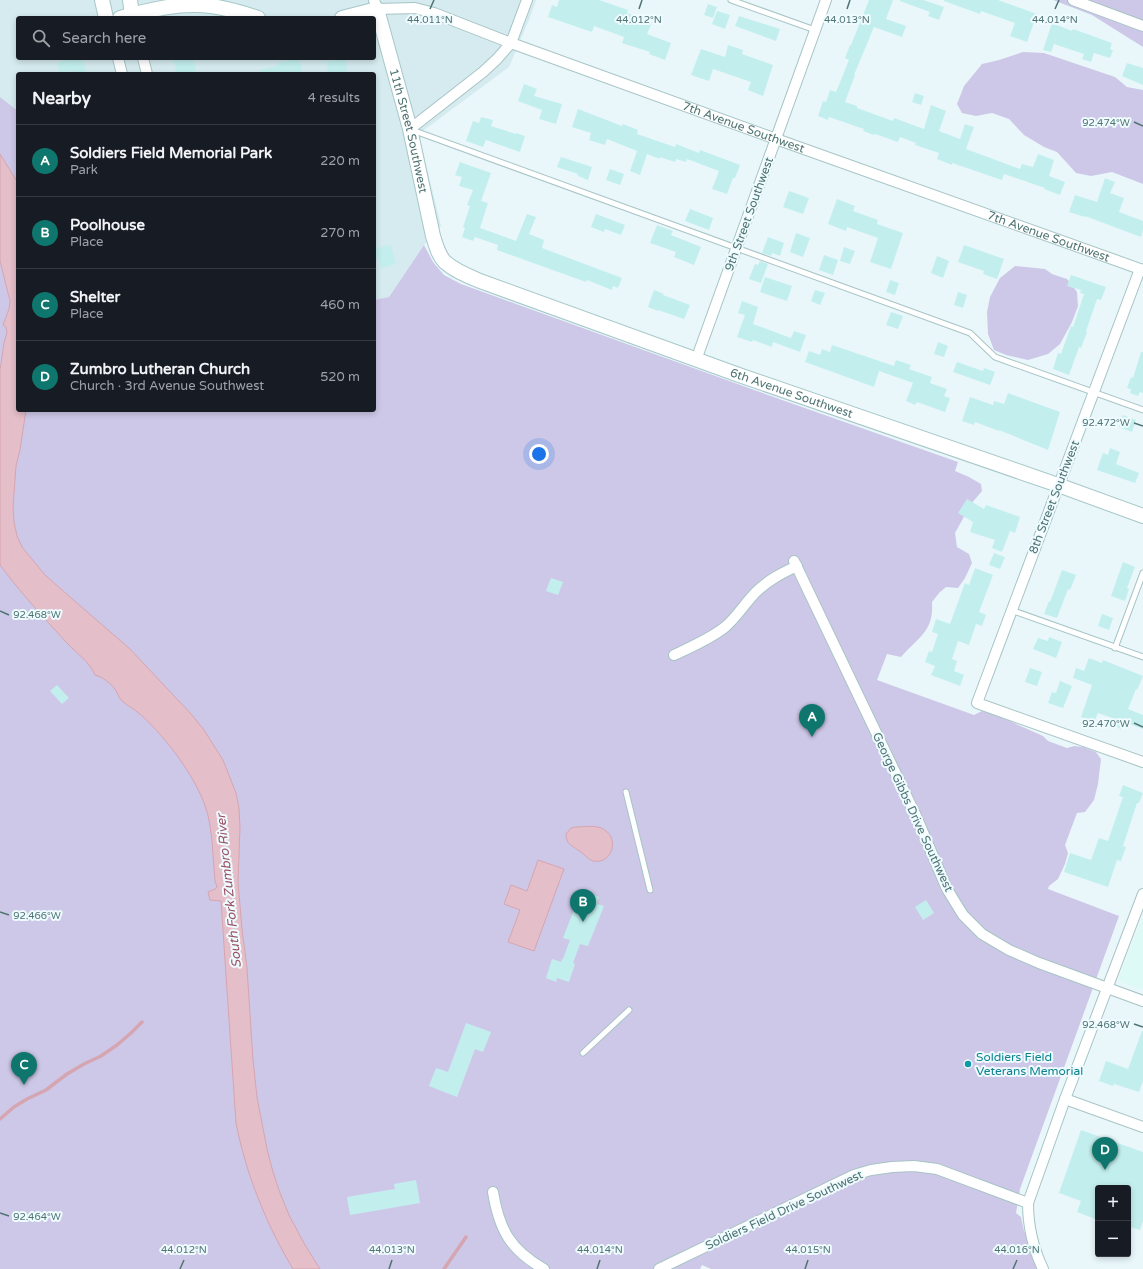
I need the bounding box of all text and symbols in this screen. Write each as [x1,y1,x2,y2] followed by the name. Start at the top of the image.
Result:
[407,14,453,26] text: 44.011°N
[616,14,662,26] text: 44.012°N
[824,14,870,26] text: 44.013°N
[1032,14,1078,26] text: 44.014°N
[16,16,376,60] search box
[30,27,52,49] icon: search
[62,29,146,47] text: Search here
[387,67,431,195] street label: 11th Street Southwest
[32,88,91,109] text: Nearby
[308,90,360,106] text: 4 results
[680,99,807,156] street label: 7th Avenue Southwest
[1082,117,1130,129] text: 92.474°W
[70,144,272,162] text: Soldiers Field Memorial Park
[40,153,50,169] text: A
[320,153,360,169] text: 220 m
[722,155,776,273] street label: 9th Street Southwest
[70,162,98,178] text: Park
[985,208,1112,265] street label: 7th Avenue Southwest
[70,216,145,234] text: Poolhouse
[40,225,50,241] text: B
[320,225,360,241] text: 270 m
[70,234,103,250] text: Place
[70,288,120,306] text: Shelter
[40,297,50,313] text: C
[320,297,360,313] text: 460 m
[70,306,103,322] text: Place
[70,360,250,378] text: Zumbro Lutheran Church
[728,365,855,421] street label: 6th Avenue Southwest
[40,369,50,385] text: D
[320,369,360,385] text: 520 m
[70,378,264,394] text: Church · 3rd Avenue Southwest
[1082,417,1130,429] text: 92.472°W
[1026,438,1082,556] street label: 8th Street Southwest
[529,444,549,464] your location
[13,609,61,621] text: 92.468°W
[799,704,825,737] pin: A
[1082,718,1130,730] text: 92.470°W
[870,730,956,894] street label: George Gibbs Drive Southwest
[213,811,245,969] water label: South Fork Zumbro River
[570,889,596,922] pin: B
[13,910,61,922] text: 92.466°W
[1082,1019,1130,1031] text: 92.468°W
[976,1050,1083,1078] place label: Soldiers Field Veterans Memorial
[11,1052,37,1085] pin: C
[963,1059,973,1069] marker: Soldiers Field Veterans Memorial
[1092,1137,1118,1170] pin: D
[703,1167,865,1253] street label: Soldiers Field Drive Southwest
[1095,1185,1131,1257] map controls
[1095,1185,1131,1221] button: +
[13,1211,61,1223] text: 92.464°W
[1095,1221,1131,1257] button: −
[161,1244,207,1256] text: 44.012°N
[369,1244,415,1256] text: 44.013°N
[577,1244,623,1256] text: 44.014°N
[785,1244,831,1256] text: 44.015°N
[994,1244,1040,1256] text: 44.016°N

